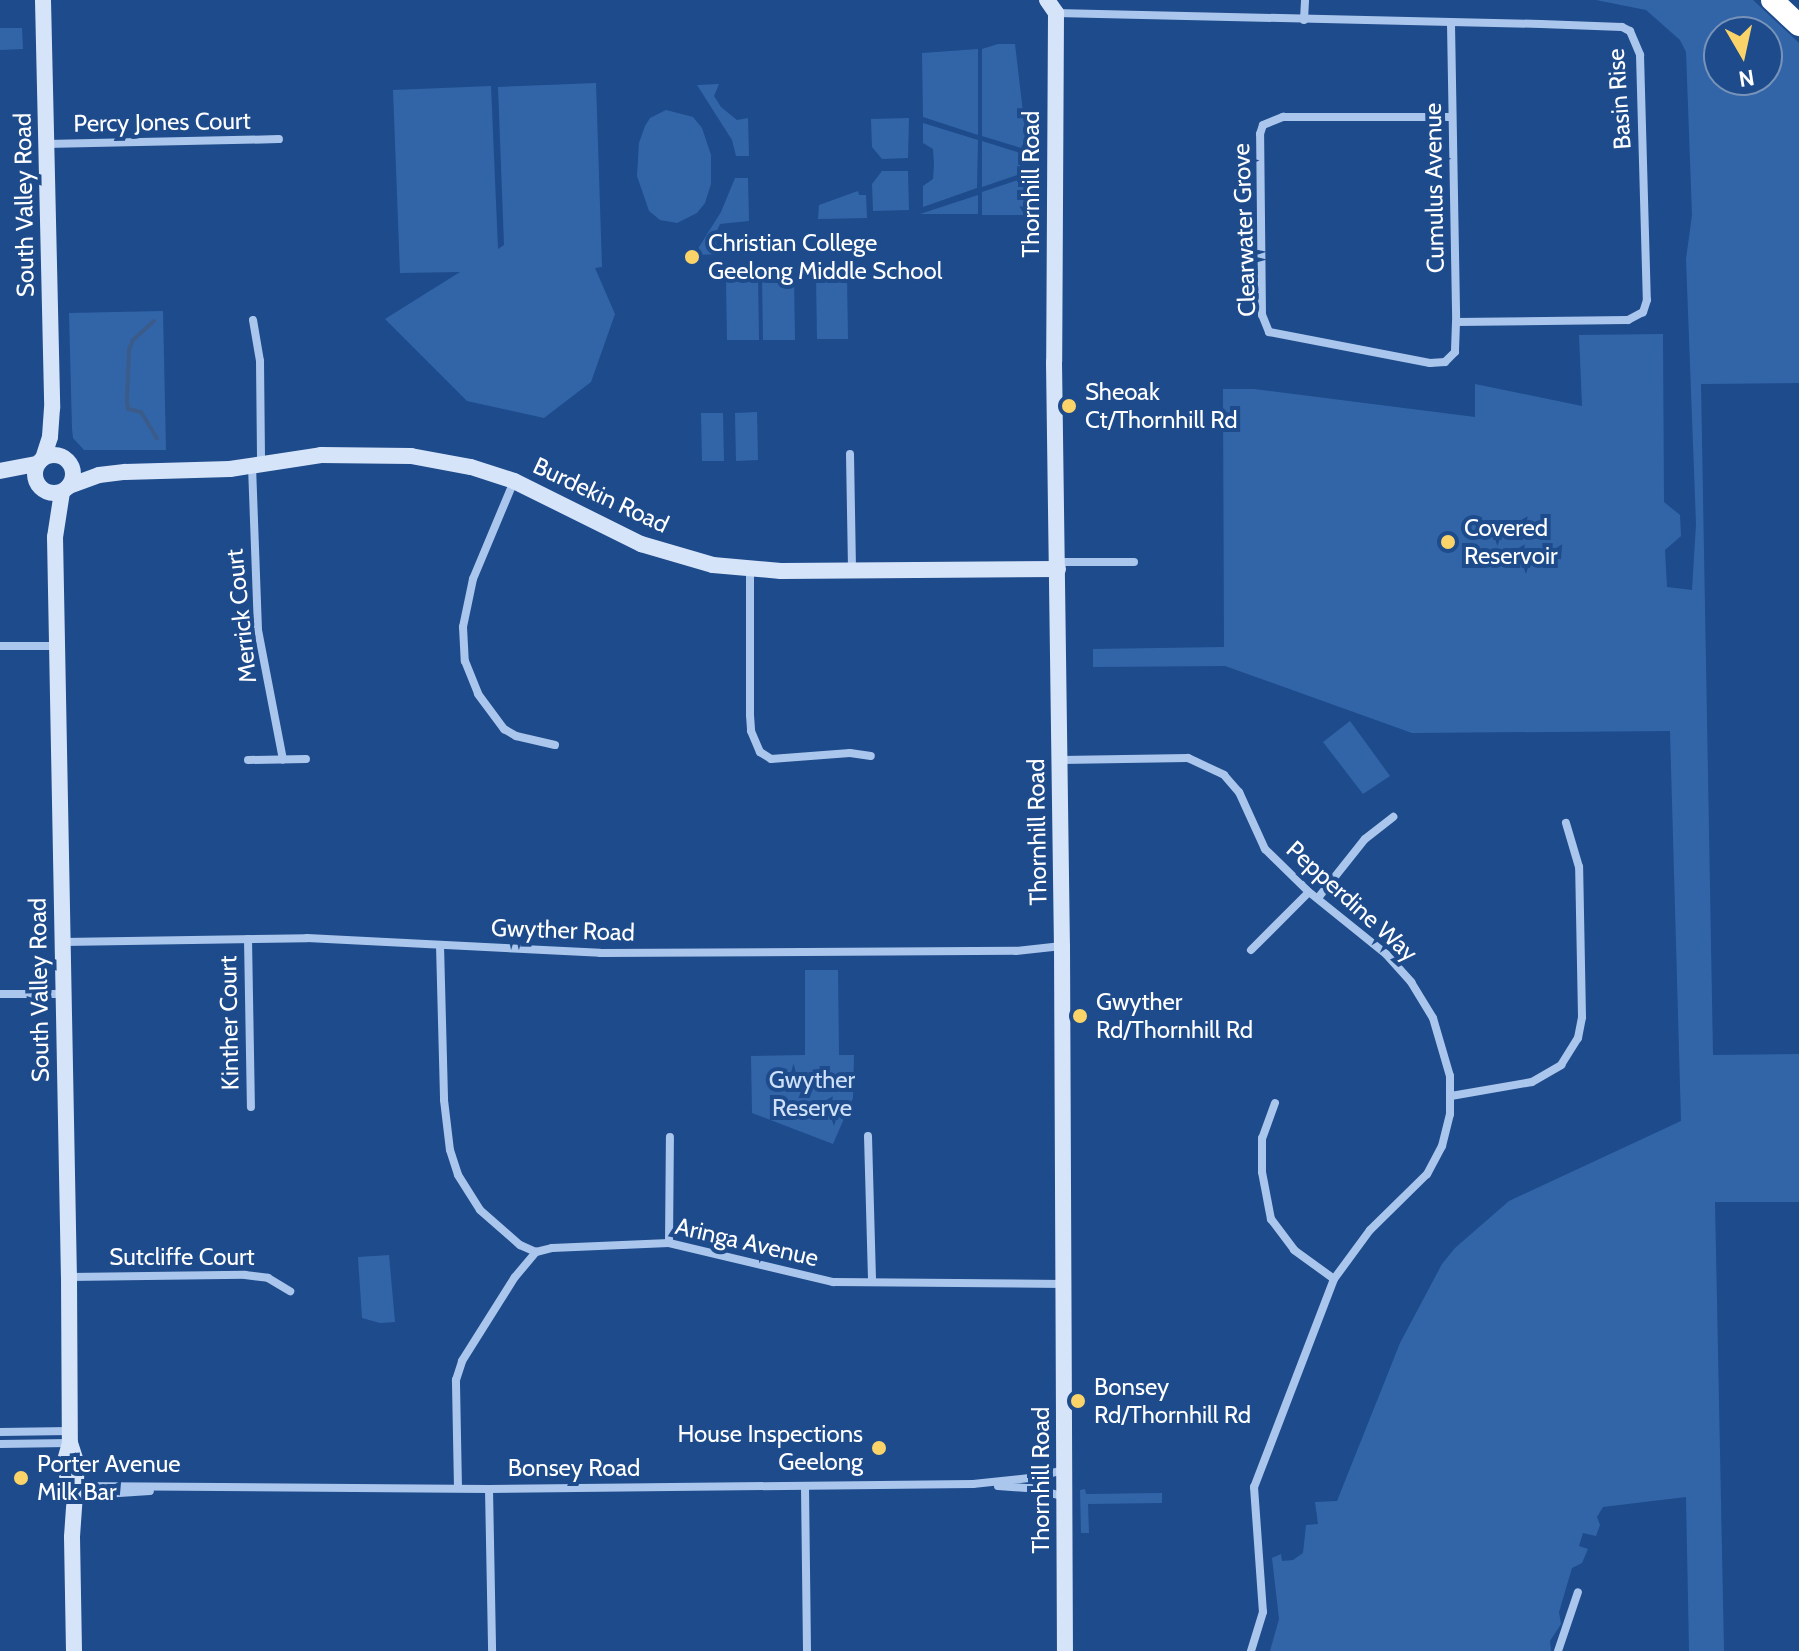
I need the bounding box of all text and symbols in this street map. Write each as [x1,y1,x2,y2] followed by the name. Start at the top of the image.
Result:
[1703,16,1783,96] north arrow
[1601,47,1637,151] street label: Basin Rise
[1737,64,1756,93] text: N
[1418,103,1450,273] street label: Cumulus Avenue
[73,106,251,138] street label: Percy Jones Court
[1017,111,1045,257] street label: Thornhill Road
[8,113,40,297] street label: South Valley Road
[1227,143,1261,317] street label: Clearwater Grove
[708,229,942,285] place label: Christian College Geelong Middle School
[683,248,701,266] marker: Christian College Geelong Middle School
[1085,378,1237,434] place label: Sheoak Ct/Thornhill Rd
[1060,397,1078,415] marker: Sheoak Ct/Thornhill Rd
[529,451,673,539] street label: Burdekin Road
[1464,514,1558,570] place label: Covered Reservoir
[1439,533,1457,551] marker: Covered Reservoir
[220,548,262,684] street label: Merrick Court
[1021,758,1053,906] street label: Thornhill Road
[1281,835,1423,967] street label: Pepperdine Way
[23,898,55,1082] street label: South Valley Road
[491,913,635,947] street label: Gwyther Road
[213,955,245,1091] street label: Kinther Court
[1096,988,1253,1044] place label: Gwyther Rd/Thornhill Rd
[1071,1007,1089,1025] marker: Gwyther Rd/Thornhill Rd
[769,1066,855,1122] park label: Gwyther Reserve
[673,1212,821,1272] street label: Aringa Avenue
[109,1243,255,1271] street label: Sutcliffe Court
[1094,1373,1251,1429] place label: Bonsey Rd/Thornhill Rd
[1069,1392,1087,1410] marker: Bonsey Rd/Thornhill Rd
[1027,1407,1055,1553] street label: Thornhill Road
[677,1420,863,1476] place label: House Inspections Geelong
[870,1439,888,1457] marker: House Inspections Geelong
[37,1450,181,1506] place label: Porter Avenue Milk Bar
[508,1454,640,1482] street label: Bonsey Road
[12,1469,30,1487] marker: Porter Avenue Milk Bar

